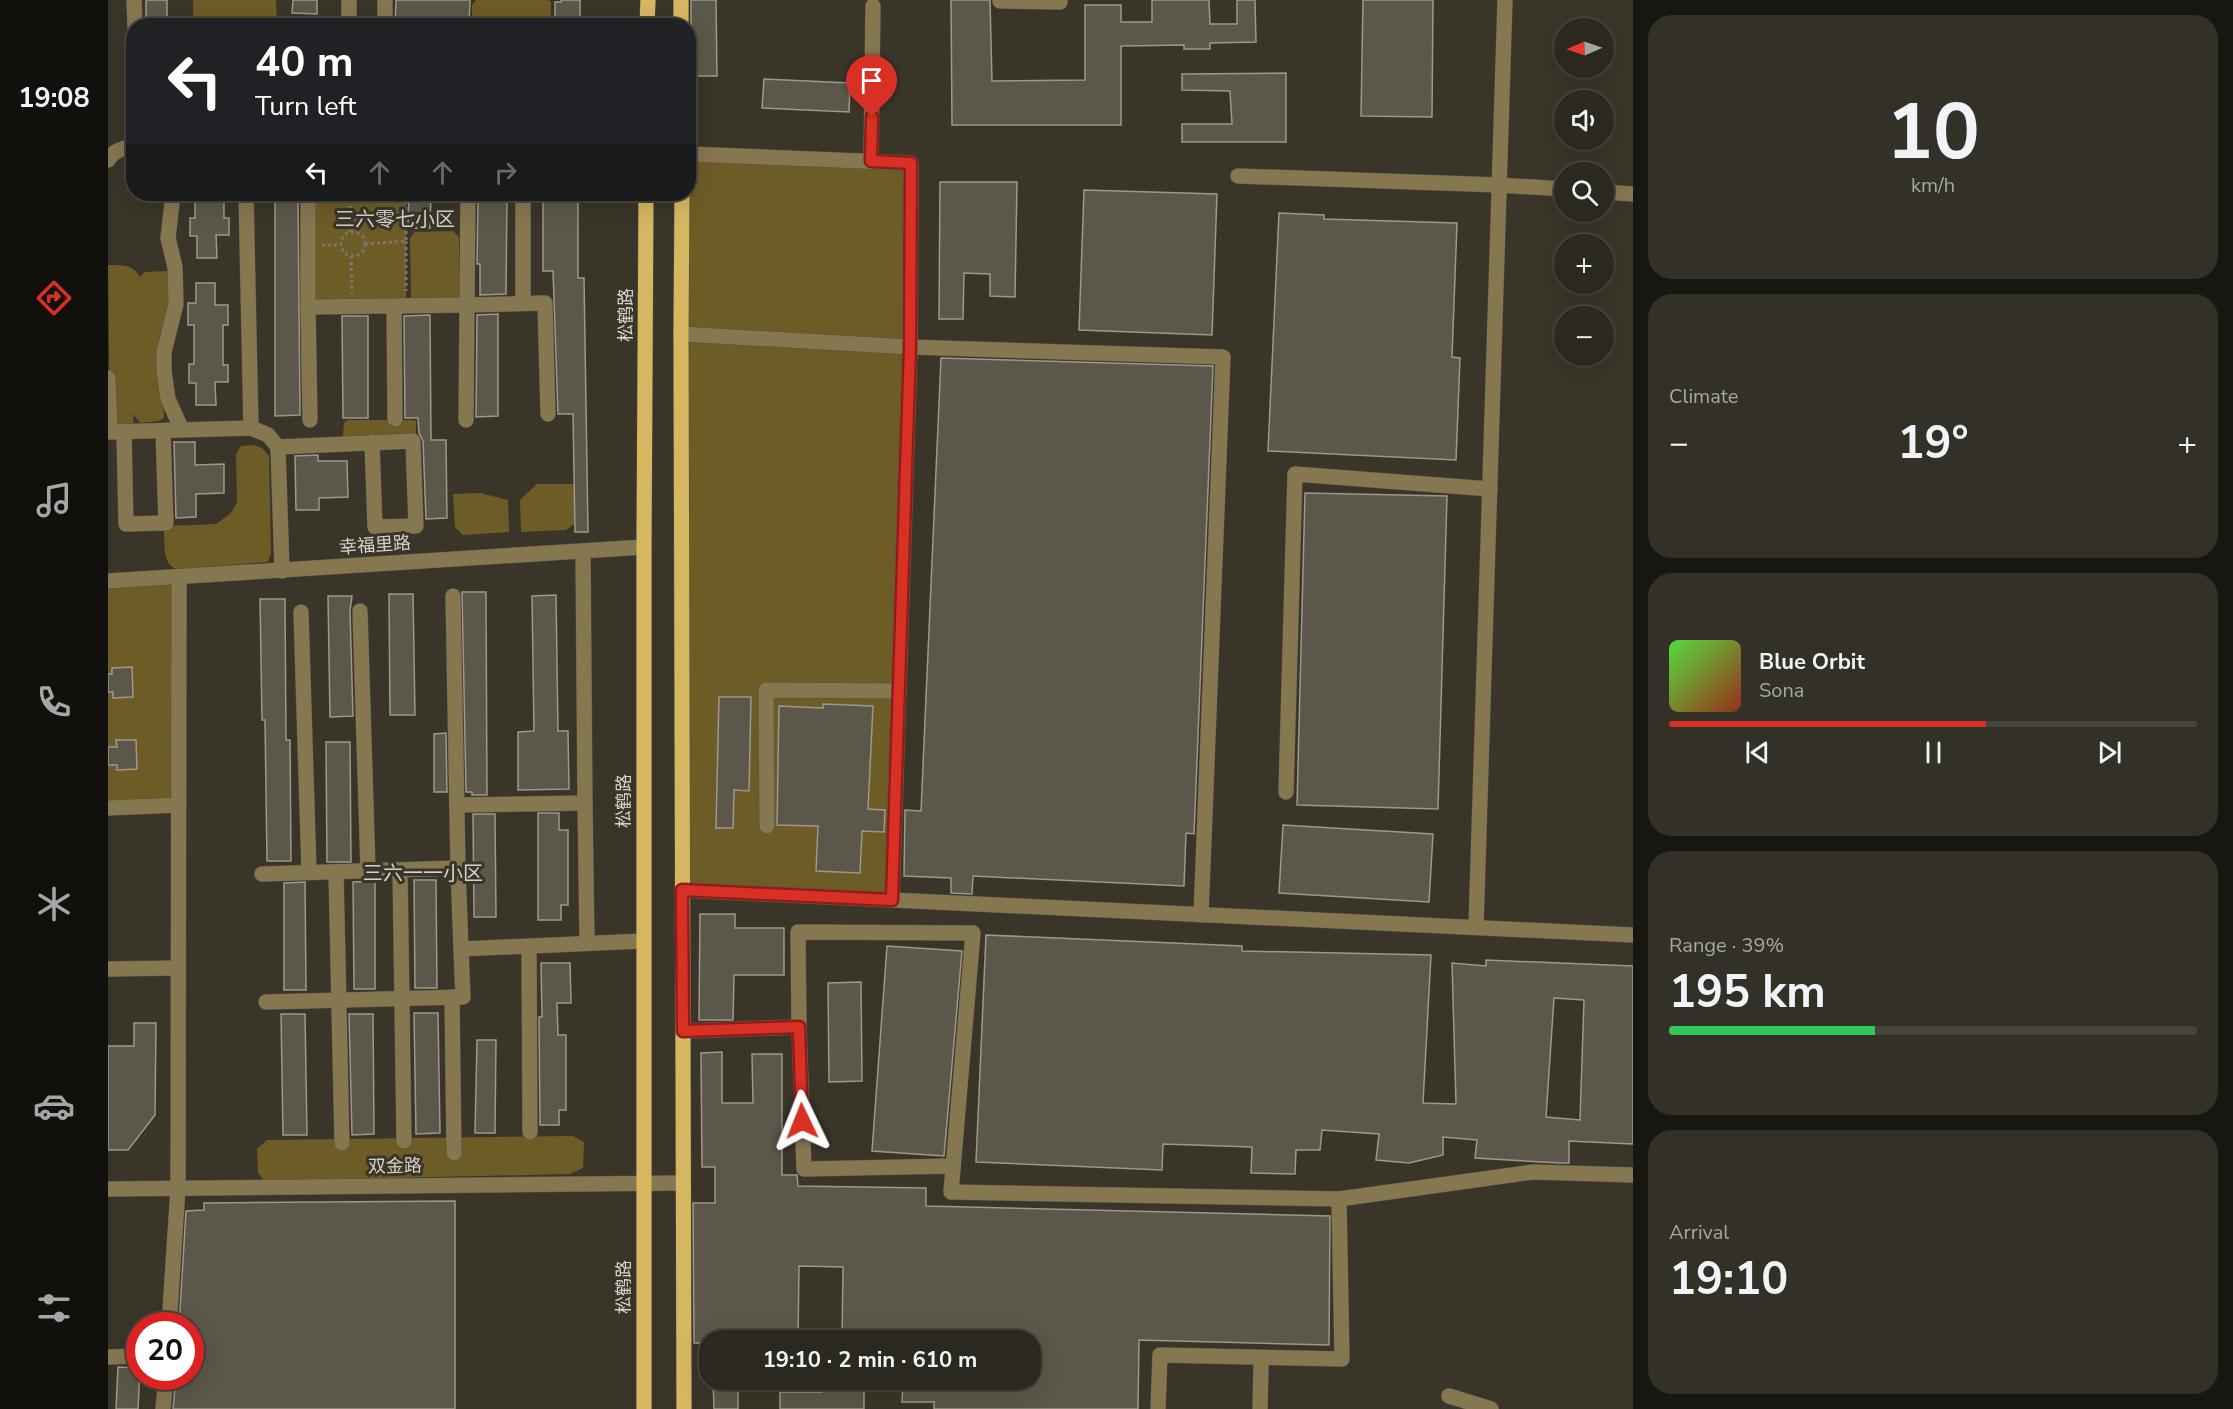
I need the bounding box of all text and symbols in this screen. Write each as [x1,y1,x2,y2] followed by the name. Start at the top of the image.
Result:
[1554,18,1614,78] north arrow
[1554,18,1614,366] map controls
[255,34,354,91] text: 40 m
[156,42,234,120] icon: left
[846,55,897,117] pin
[855,64,888,97] icon: arrive
[1886,79,1980,186] text: 10
[18,80,90,117] text: 19:08
[255,88,356,125] text: Turn left
[1554,90,1614,150] button: sound
[300,156,333,189] icon: left
[363,156,396,189] icon: ahead
[426,156,459,189] icon: ahead
[489,156,522,189] icon: right
[1554,162,1614,222] button: search
[1911,172,1955,199] text: km/h
[335,206,455,233] district label: 三六零七小区
[1554,234,1614,294] button: +
[33,277,75,319] icon: directions
[614,288,638,342] street label: 松鹤路
[1554,306,1614,366] button: −
[1669,383,1738,410] text: Climate
[1897,413,1969,474] text: 19°
[1669,421,1689,466] text: −
[2177,421,2197,466] text: +
[33,479,75,521] icon: music
[338,531,412,559] street label: 幸福里路
[1759,647,1865,677] text: Blue Orbit
[1759,677,1804,704] text: Sona
[33,681,75,723] icon: phone
[1741,736,1774,769] icon: previous
[1917,736,1950,769] icon: pause
[2093,736,2126,769] icon: next
[612,774,636,828] street label: 松鹤路
[363,860,483,887] district label: 三六一一小区
[33,883,75,925] icon: climate
[1669,932,1784,959] text: Range · 39%
[1669,962,1826,1023] text: 195 km
[33,1085,75,1127] icon: car
[770,1089,834,1153] position arrow
[368,1154,422,1178] street label: 双金路
[1669,1219,1729,1246] text: Arrival
[1669,1249,1788,1310] text: 19:10
[612,1260,636,1314] street label: 松鹤路
[33,1287,75,1329] icon: filters
[126,1312,204,1390] speed limit sign: 20
[763,1345,977,1375] text: 19:10 · 2 min · 610 m

